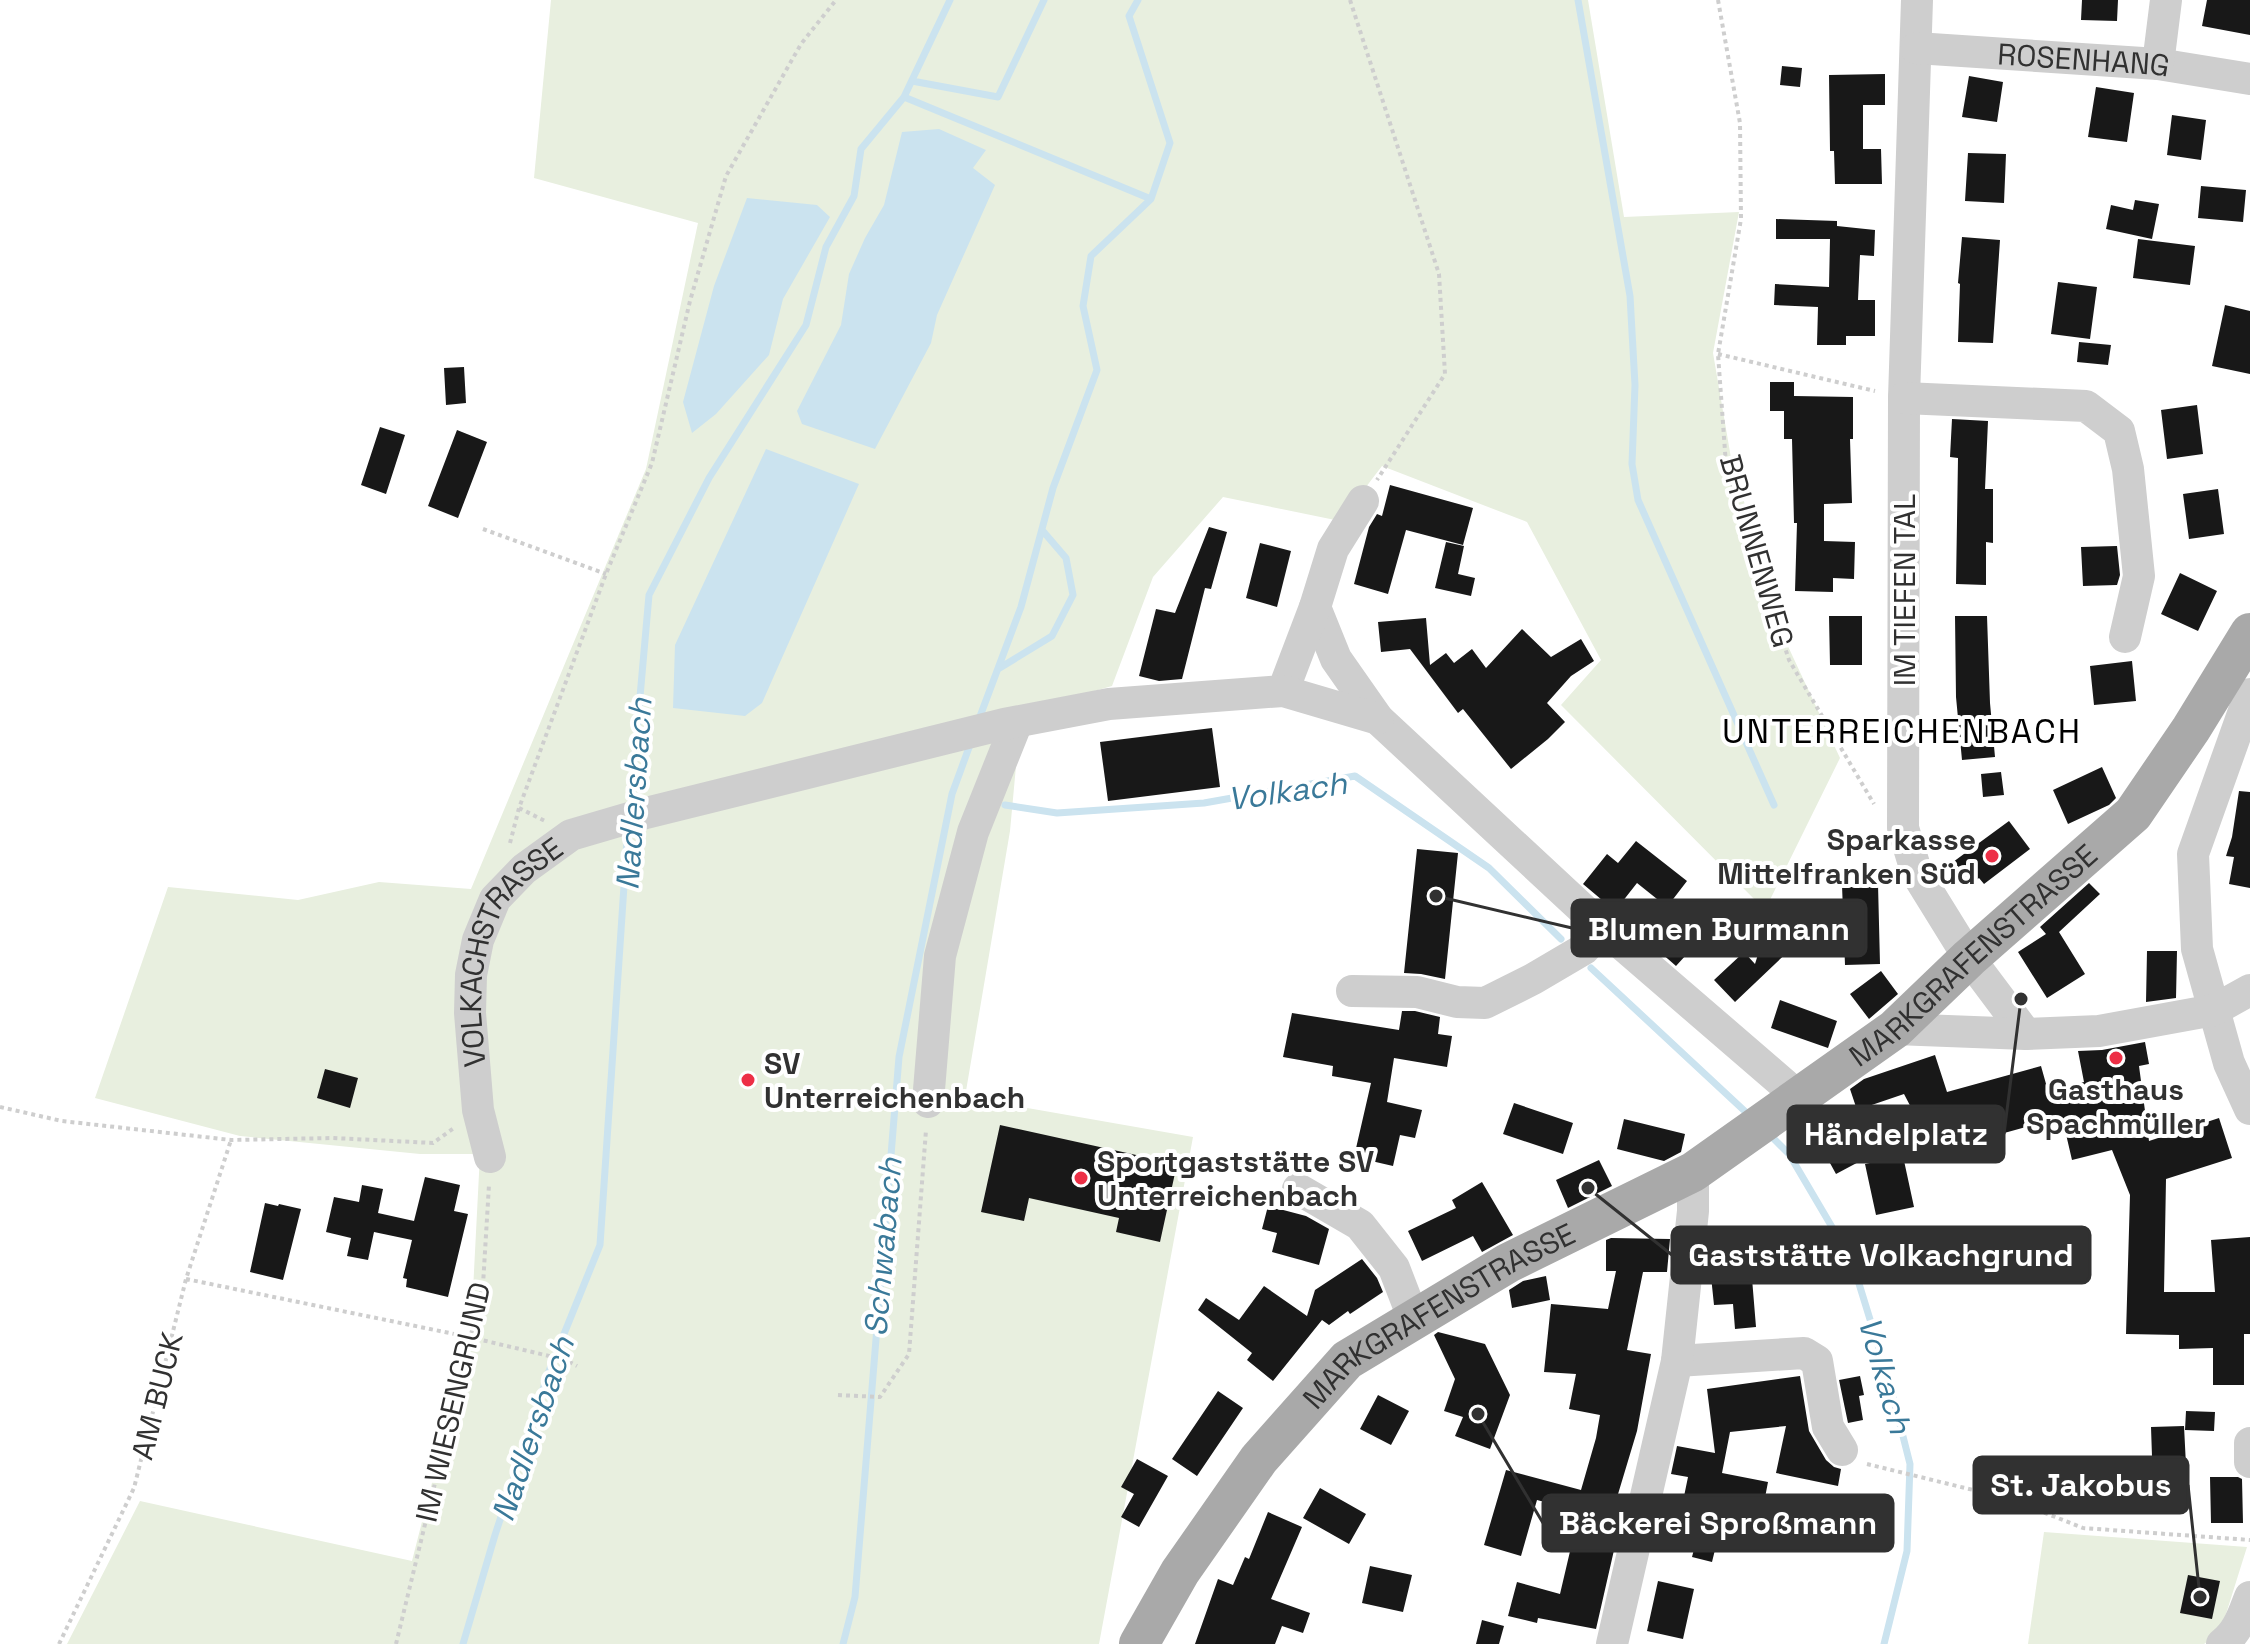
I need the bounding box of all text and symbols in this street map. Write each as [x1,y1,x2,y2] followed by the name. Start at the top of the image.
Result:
[1996,34,2173,85] street label: ROSENHANG
[1711,450,1803,652] street label: BRUNNENWEG
[1885,494,1924,686] street label: IM TIEFEN TAL
[607,695,661,891] water label: Nadlersbach
[1722,710,2082,753] district label: UNTERREICHENBACH
[1225,763,1350,819] water label: Volkach
[1717,820,1976,893] place label: Sparkasse Mittelfranken Süd
[451,828,570,1069] street label: VOLKACHSTRASSE
[1841,835,2105,1075] street label: MARKGRAFENSTRASSE
[1983,847,2001,865] marker: Sparkasse Mittelfranken Süd
[1572,900,1866,956] callout: Blumen Burmann
[1588,909,1850,949] text: Blumen Burmann
[764,1044,1025,1117] place label: SV Unterreichenbach
[2107,1049,2125,1067] marker: Gasthaus Spachmüller
[2026,1070,2206,1143] place label: Gasthaus Spachmüller
[739,1071,757,1089] marker: SV Unterreichenbach
[1788,1106,2004,1162] callout: Händelplatz
[1804,1114,1988,1154] text: Händelplatz
[1097,1142,1374,1215] place label: Sportgaststätte SV Unterreichenbach
[855,1155,911,1338] water label: Schwabach
[1072,1169,1090,1187] marker: Sportgaststätte SV Unterreichenbach
[1294,1214,1581,1417] street label: MARKGRAFENSTRASSE
[1672,1227,2090,1283] callout: Gaststätte Volkachgrund
[1688,1235,2074,1275] text: Gaststätte Volkachgrund
[406,1278,500,1526] street label: IM WIESENGRUND
[1849,1312,1921,1439] water label: Volkach
[122,1328,192,1464] street label: AM BUCK
[483,1330,584,1527] water label: Nadlersbach
[1974,1457,2188,1513] callout: St. Jakobus
[1990,1465,2172,1505] text: St. Jakobus
[1543,1495,1893,1551] callout: Bäckerei Sproßmann
[1559,1503,1877,1543] text: Bäckerei Sproßmann

